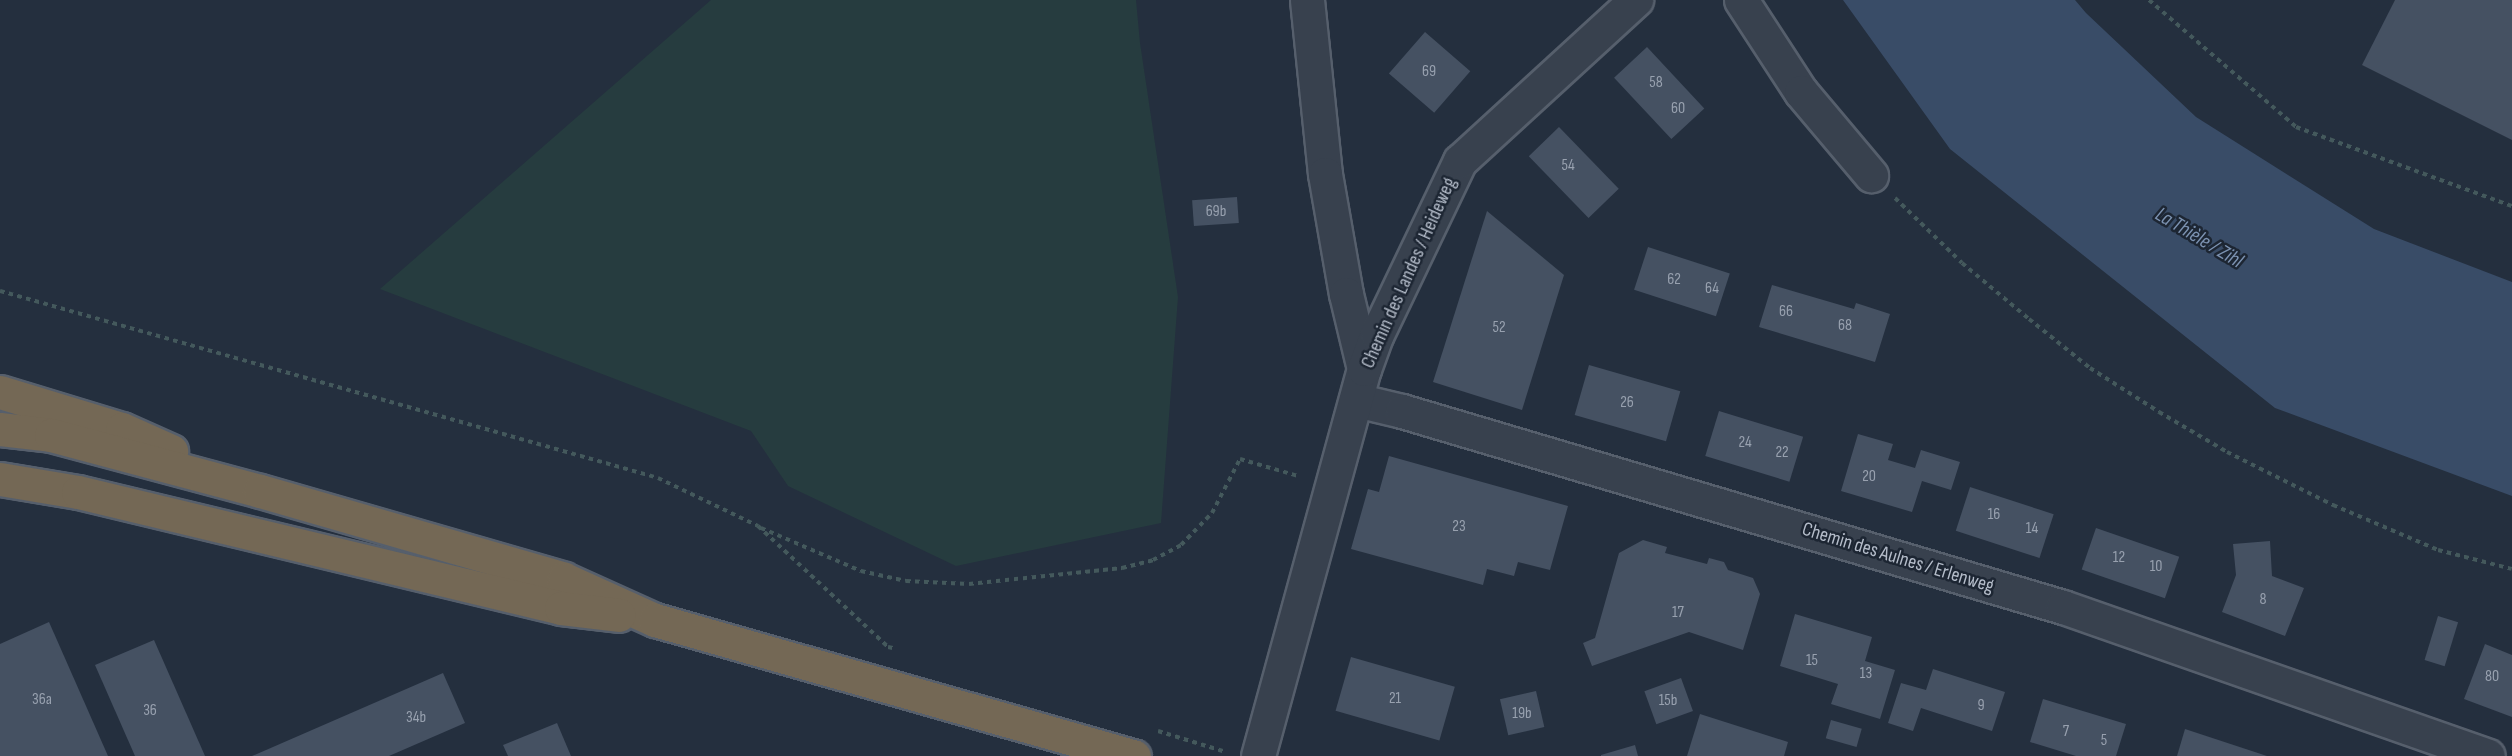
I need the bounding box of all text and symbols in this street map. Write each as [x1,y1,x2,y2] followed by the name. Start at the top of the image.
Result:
[1422,62,1436,82] house number: 69
[1649,73,1663,93] house number: 58
[1671,99,1685,119] house number: 60
[1561,156,1575,176] house number: 54
[1356,174,1462,372] street label: Chemin des Landes / Heideweg
[1206,202,1226,222] house number: 69b
[2151,202,2247,274] water label: La Thièle / Zihl
[1667,270,1681,290] house number: 62
[1705,279,1719,299] house number: 64
[1779,302,1793,322] house number: 66
[1838,316,1852,336] house number: 68
[1492,318,1506,338] house number: 52
[1620,393,1634,413] house number: 26
[1738,433,1752,453] house number: 24
[1775,443,1789,463] house number: 22
[1862,467,1876,487] house number: 20
[1988,505,2000,525] house number: 16
[1452,517,1466,537] house number: 23
[1799,517,1997,599] street label: Chemin des Aulnes / Erlenweg
[2026,519,2038,539] house number: 14
[2113,548,2125,568] house number: 12
[2150,557,2162,577] house number: 10
[2259,590,2267,610] house number: 8
[1672,603,1684,623] house number: 17
[1806,651,1818,671] house number: 15
[1860,664,1872,684] house number: 13
[2485,667,2499,687] house number: 80
[1389,689,1401,709] house number: 21
[32,690,52,710] house number: 36a
[1659,691,1677,711] house number: 15b
[1977,696,1985,716] house number: 9
[143,701,157,721] house number: 36
[1512,704,1532,724] house number: 19b
[406,708,426,728] house number: 34b
[2063,722,2069,742] house number: 7
[2101,731,2107,751] house number: 5

